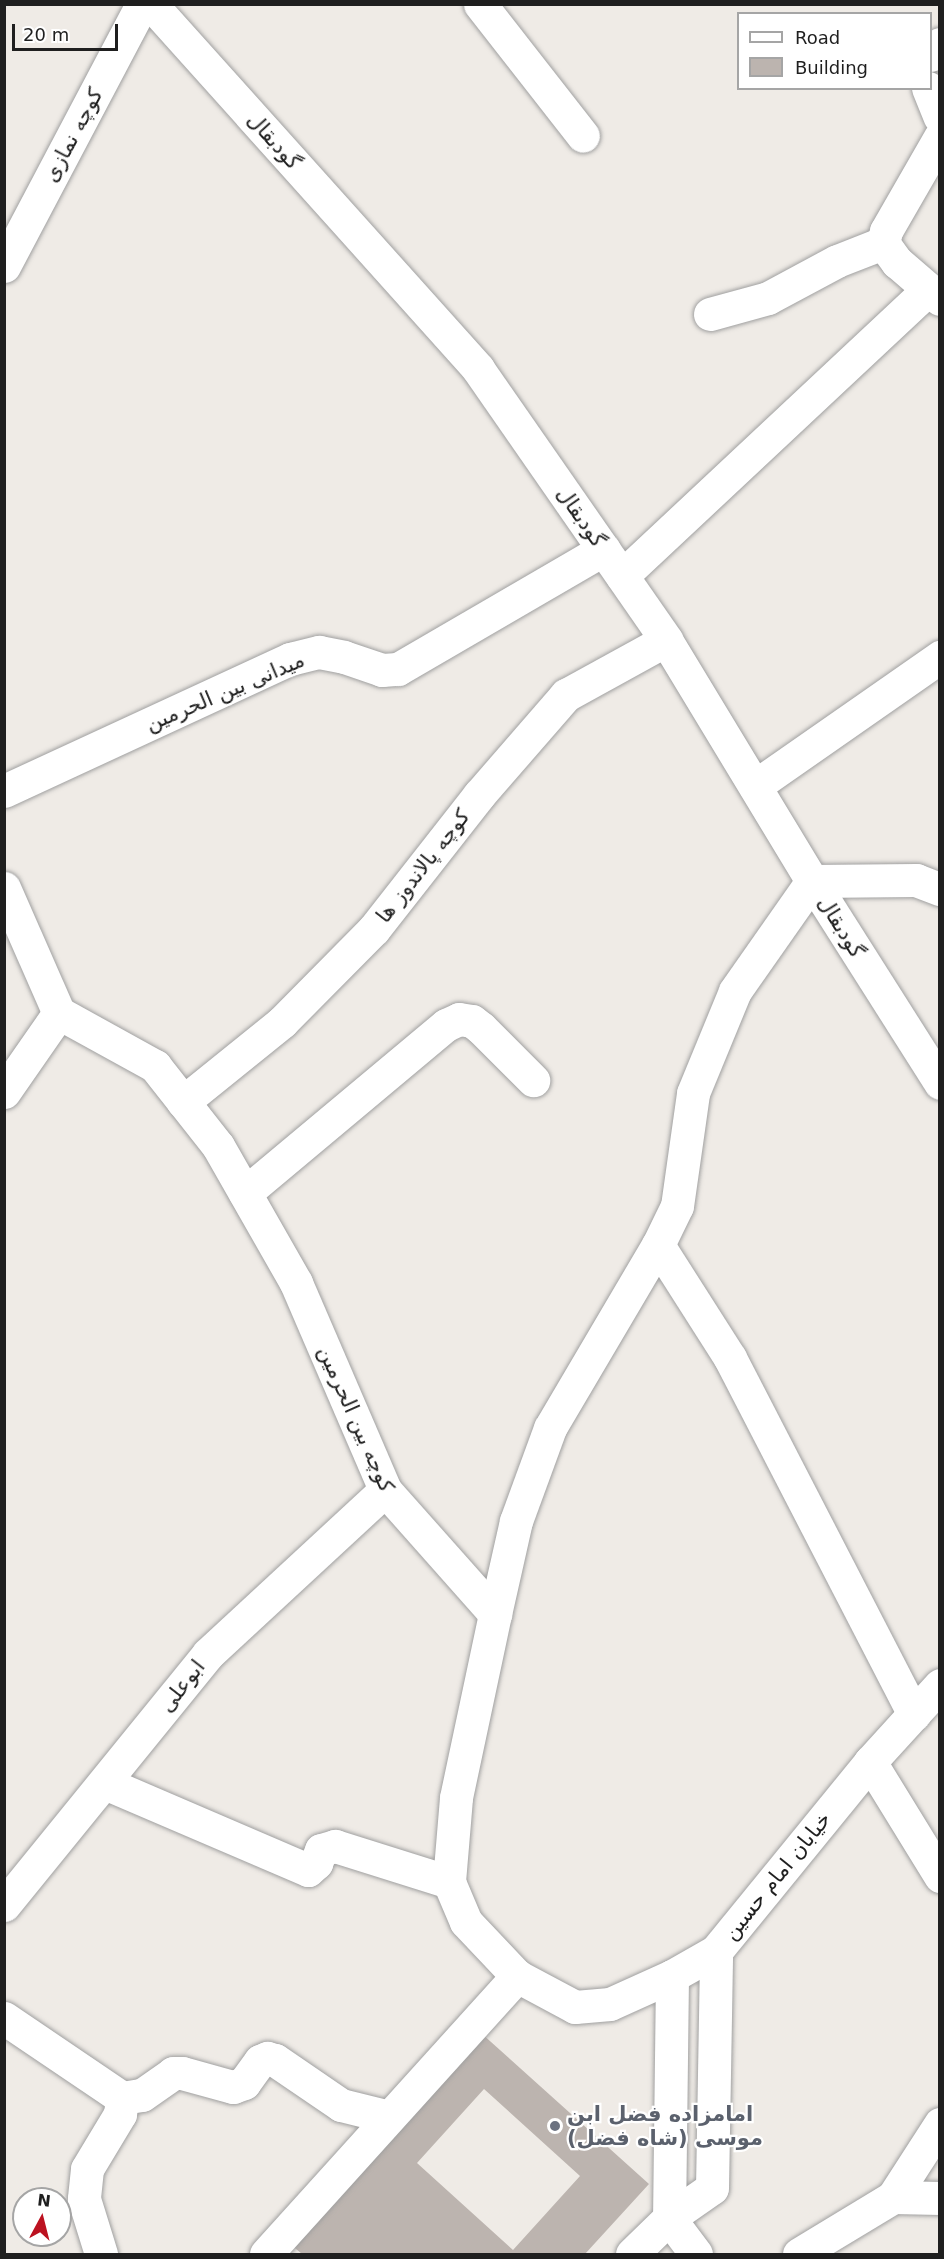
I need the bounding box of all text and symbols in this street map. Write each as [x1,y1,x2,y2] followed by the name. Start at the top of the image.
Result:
[15,12,122,50] scale bar
[737,12,932,90] legend
[23,24,69,45] text: 20 m
[795,27,840,48] text: Road
[795,57,868,78] text: Building
[38,84,108,186] street label: کوچه نمازی
[242,107,306,175] street label: گودبقال
[551,482,611,552] street label: گودبقال
[142,647,308,737] street label: میدانی بین الحرمین
[371,804,475,928] street label: کوچه پالاندوز ها
[812,891,870,963] street label: گودبقال
[312,1342,400,1496] street label: کوچه بین الحرمین
[154,1655,210,1717] street label: ابوعلی
[718,1807,836,1945] street label: خیابان امام حسین
[567,2101,763,2151] place label: امامزاده فضل ابن موسی (شاه فضل)
[548,2119,562,2133] marker: امامزاده فضل ابن موسی (شاه فضل)
[12,2187,72,2247] north arrow
[36,2190,52,2211] text: N

